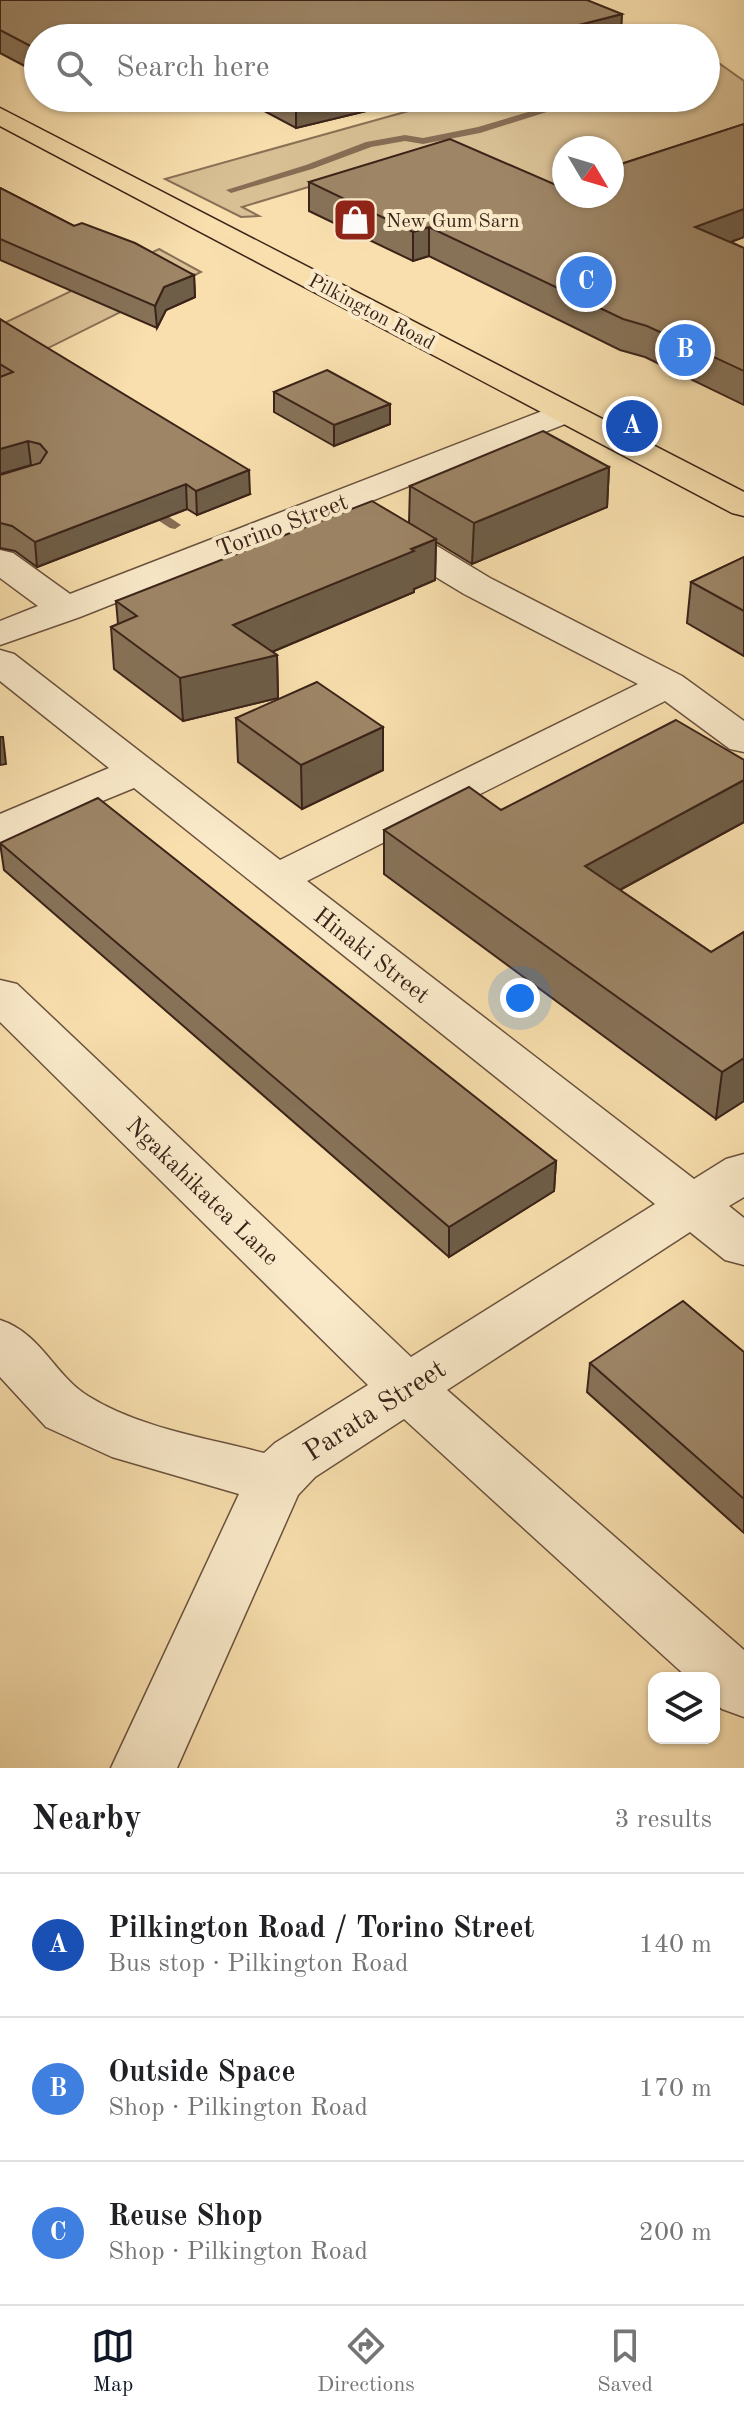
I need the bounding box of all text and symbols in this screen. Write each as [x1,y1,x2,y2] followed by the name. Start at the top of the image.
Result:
[24,24,720,112] search box
[52,46,96,90] icon: search
[116,53,270,83] text: Search here
[552,136,624,208] north arrow
[331,196,379,244] shop icon: New Gum Sarn
[386,212,520,232] place label: New Gum Sarn
[560,252,612,312] pin: C
[305,271,437,354] street label: Pilkington Road
[659,320,711,380] pin: B
[606,396,658,456] pin: A
[214,491,352,563] street label: Torino Street
[308,904,433,1009] street label: Hinaki Street
[500,978,540,1018] your location
[121,1114,282,1271] street label: Ngakahikatea Lane
[300,1355,451,1468] street label: Parata Street
[648,1672,720,1744] map controls
[648,1672,720,1744] button: layers
[32,1803,142,1837] text: Nearby
[614,1807,712,1833] text: 3 results
[108,1914,535,1944] text: Pilkington Road / Torino Street
[48,1932,68,1958] text: A
[639,1932,712,1958] text: 140 m
[108,1951,409,1977] text: Bus stop · Pilkington Road
[108,2058,296,2088] text: Outside Space
[49,2076,67,2102] text: B
[639,2076,712,2102] text: 170 m
[108,2095,368,2121] text: Shop · Pilkington Road
[108,2202,263,2232] text: Reuse Shop
[49,2220,67,2246] text: C
[639,2220,712,2246] text: 200 m
[108,2239,368,2265] text: Shop · Pilkington Road
[91,2324,135,2399] tab: Map
[317,2324,415,2399] tab: Directions
[597,2324,653,2399] tab: Saved

